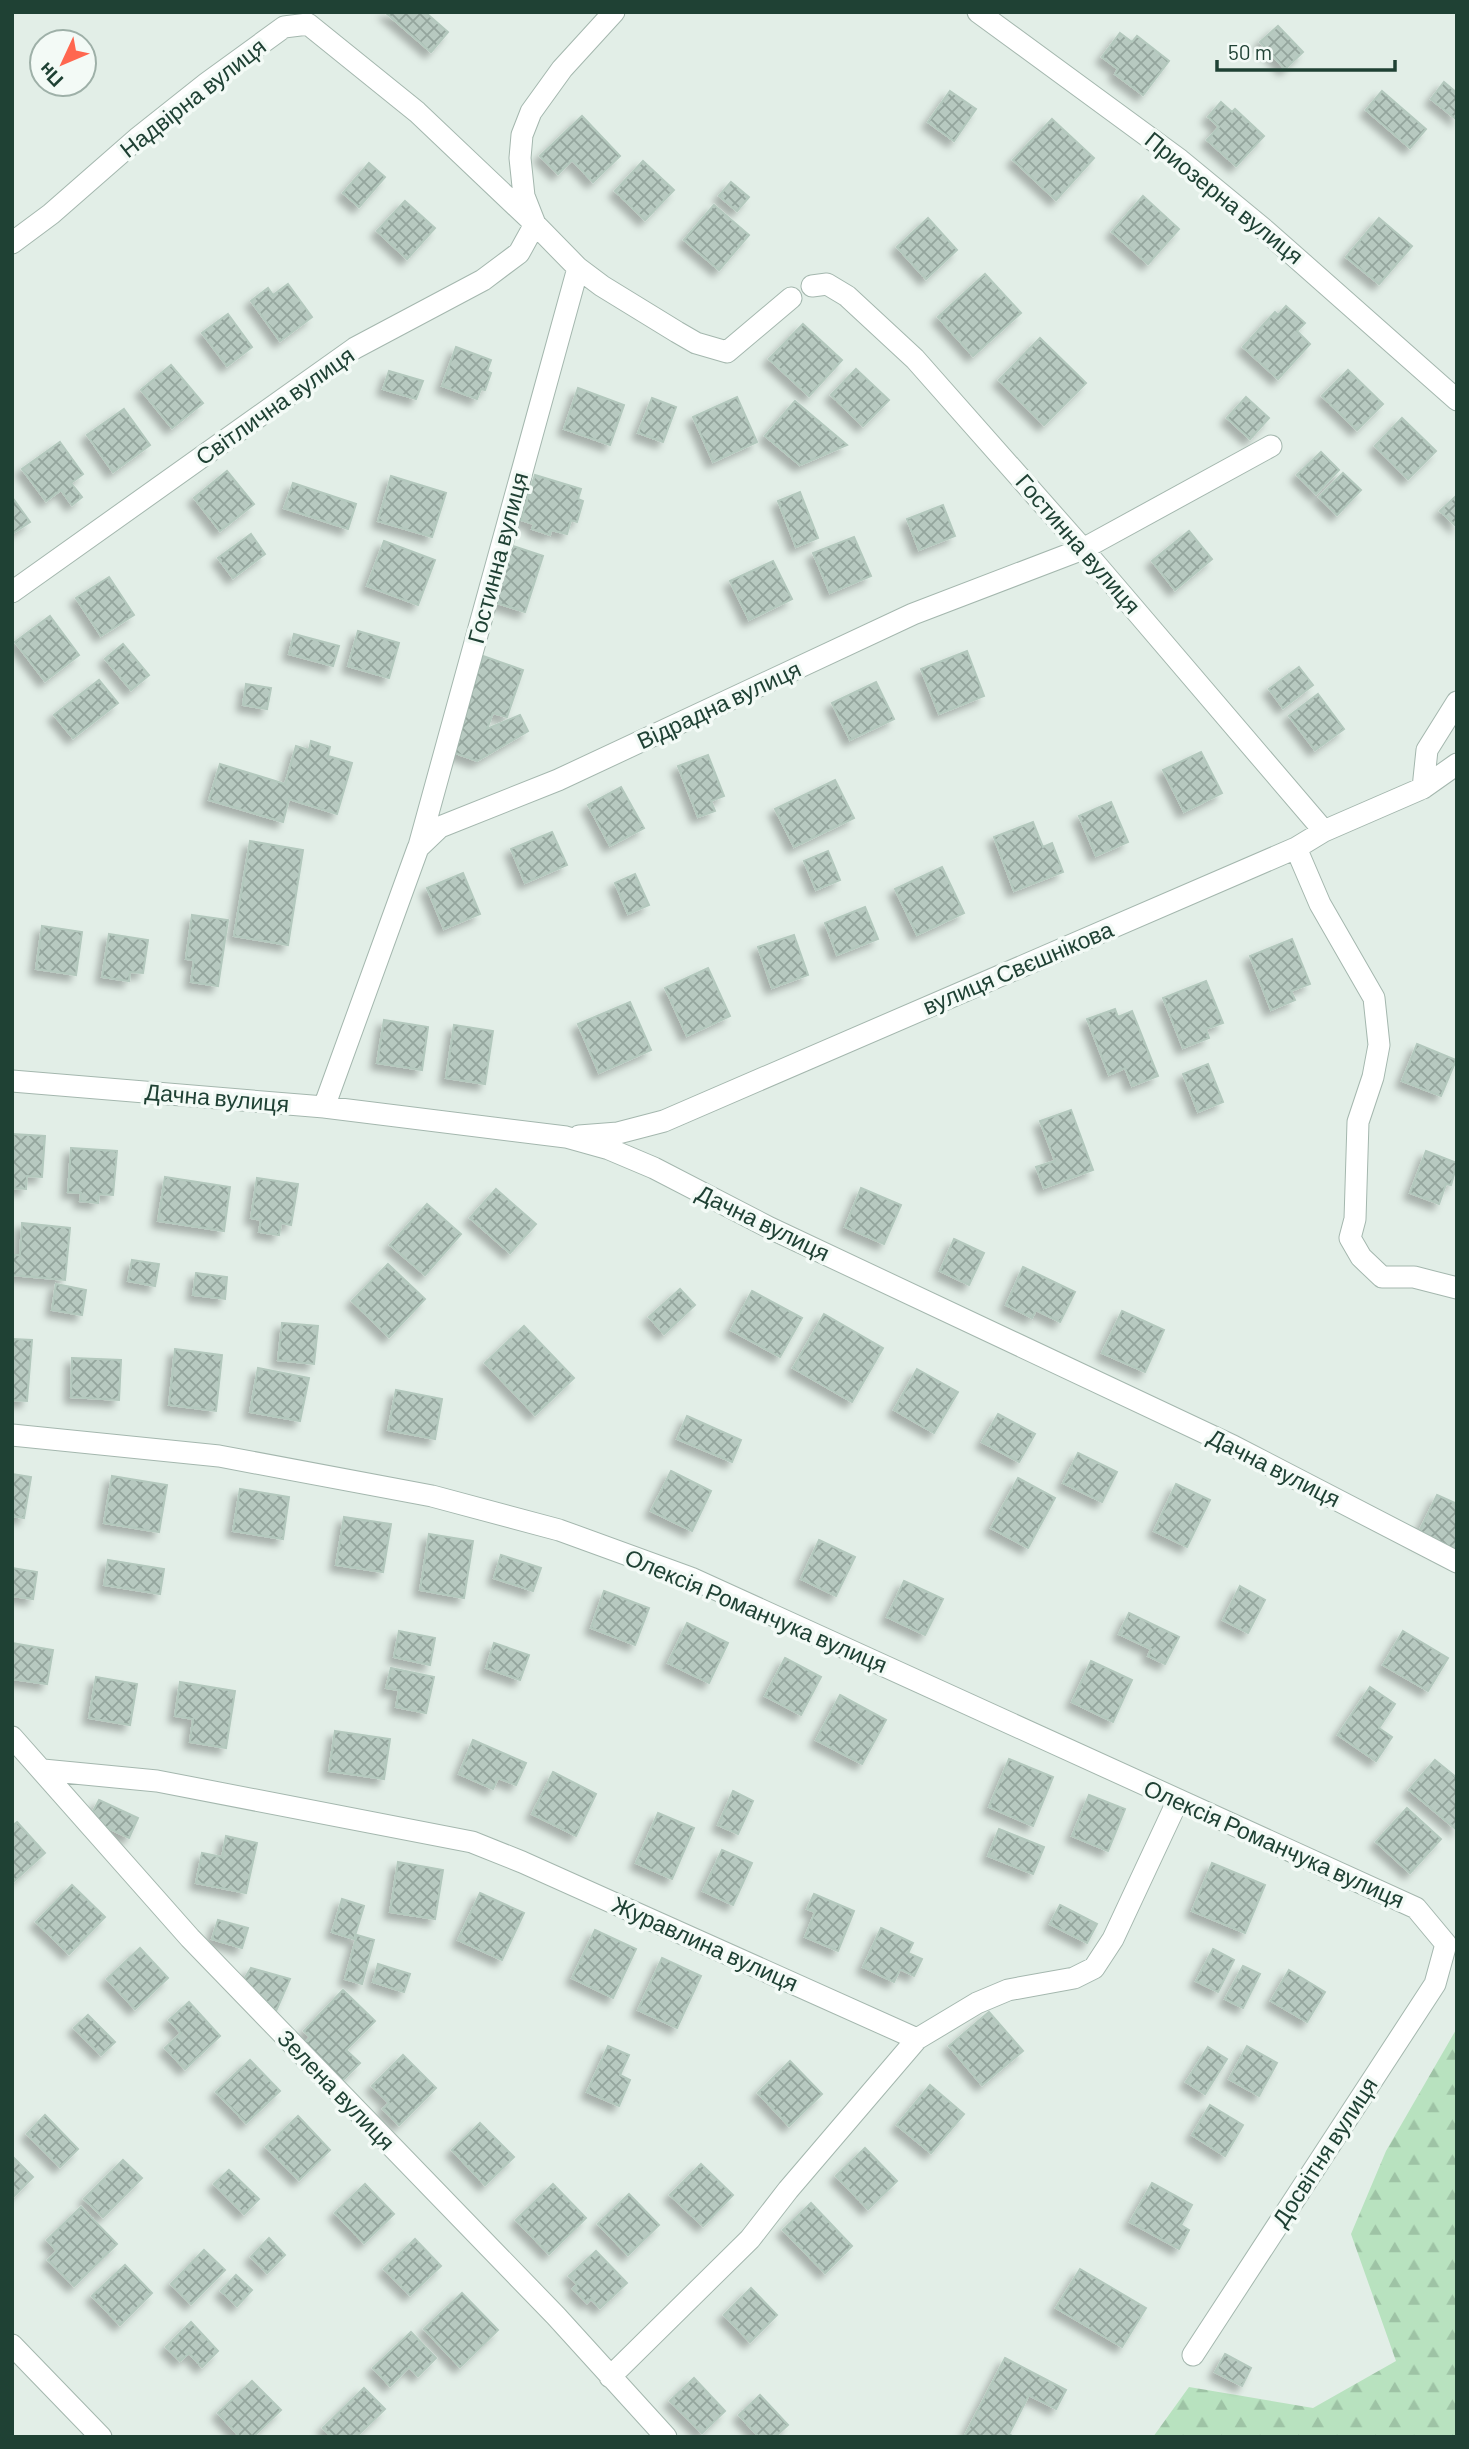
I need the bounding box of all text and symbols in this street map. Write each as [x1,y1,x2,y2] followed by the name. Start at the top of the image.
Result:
[28,28,98,98] north arrow
[1217,28,1396,72] scale bar
[114,31,271,163] street label: Надвірна вулиця
[1228,39,1272,64] text: 50 m
[33,58,67,92] text: Пн
[1140,125,1309,270] street label: Приозерна вулиця
[190,340,359,470] street label: Світлична вулиця
[1010,468,1147,619] street label: Гостинна вулиця
[461,469,533,646] street label: Гостинна вулиця
[632,654,805,754] street label: Відрадна вулиця
[918,914,1117,1020] street label: вулиця Свєшнікова
[144,1077,290,1117] street label: Дачна вулиця
[692,1178,835,1266] street label: Дачна вулиця
[1204,1422,1345,1512] street label: Дачна вулиця
[621,1542,892,1678] street label: Олексія Романчука вулиця
[1140,1773,1409,1913] street label: Олексія Романчука вулиця
[608,1890,803,1997] street label: Журавлина вулиця
[272,2023,401,2155] street label: Зелена вулиця
[1265,2072,1383,2231] street label: Досвітня вулиця

